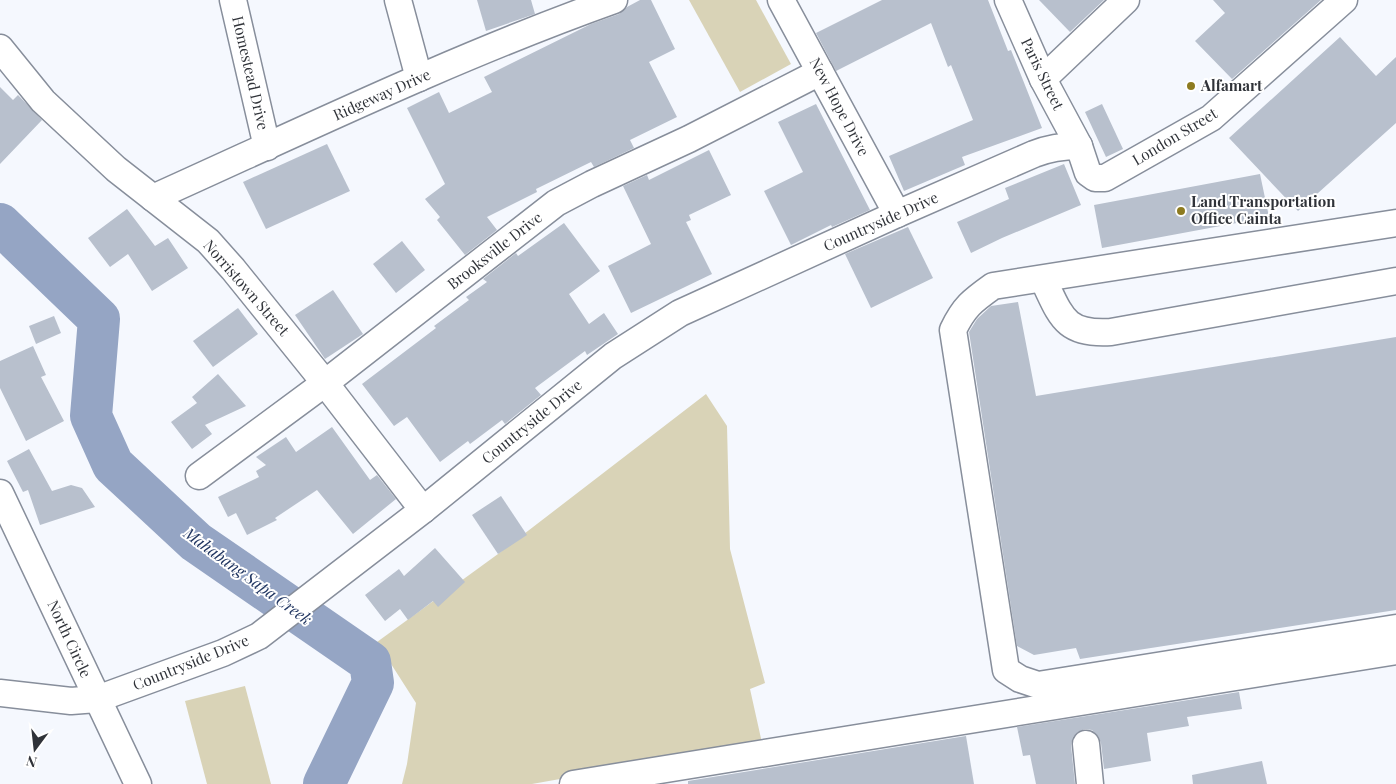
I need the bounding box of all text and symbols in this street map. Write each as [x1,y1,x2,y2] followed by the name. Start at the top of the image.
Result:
[228,14,274,132] street label: Homestead Drive
[1017,34,1069,114] street label: Paris Street
[806,54,874,159] street label: New Hope Drive
[330,64,433,124] street label: Ridgeway Drive
[1200,75,1263,95] place label: Alfamart
[1185,80,1197,92] marker: Alfamart
[1128,103,1221,169] street label: London Street
[820,187,941,255] street label: Countryside Drive
[1191,191,1336,228] place label: Land Transportation Office Cainta
[1175,205,1187,217] marker: Land Transportation Office Cainta
[443,207,546,294] street label: Brooksville Drive
[200,235,294,340] street label: Norristown Street
[477,375,586,468] street label: Countryside Drive
[179,521,317,629] water label: Mahabang Sapa Creek
[43,597,97,681] street label: North Circle
[130,630,252,694] street label: Countryside Drive
[10,724,60,774] north arrow
[24,752,39,773] text: N

